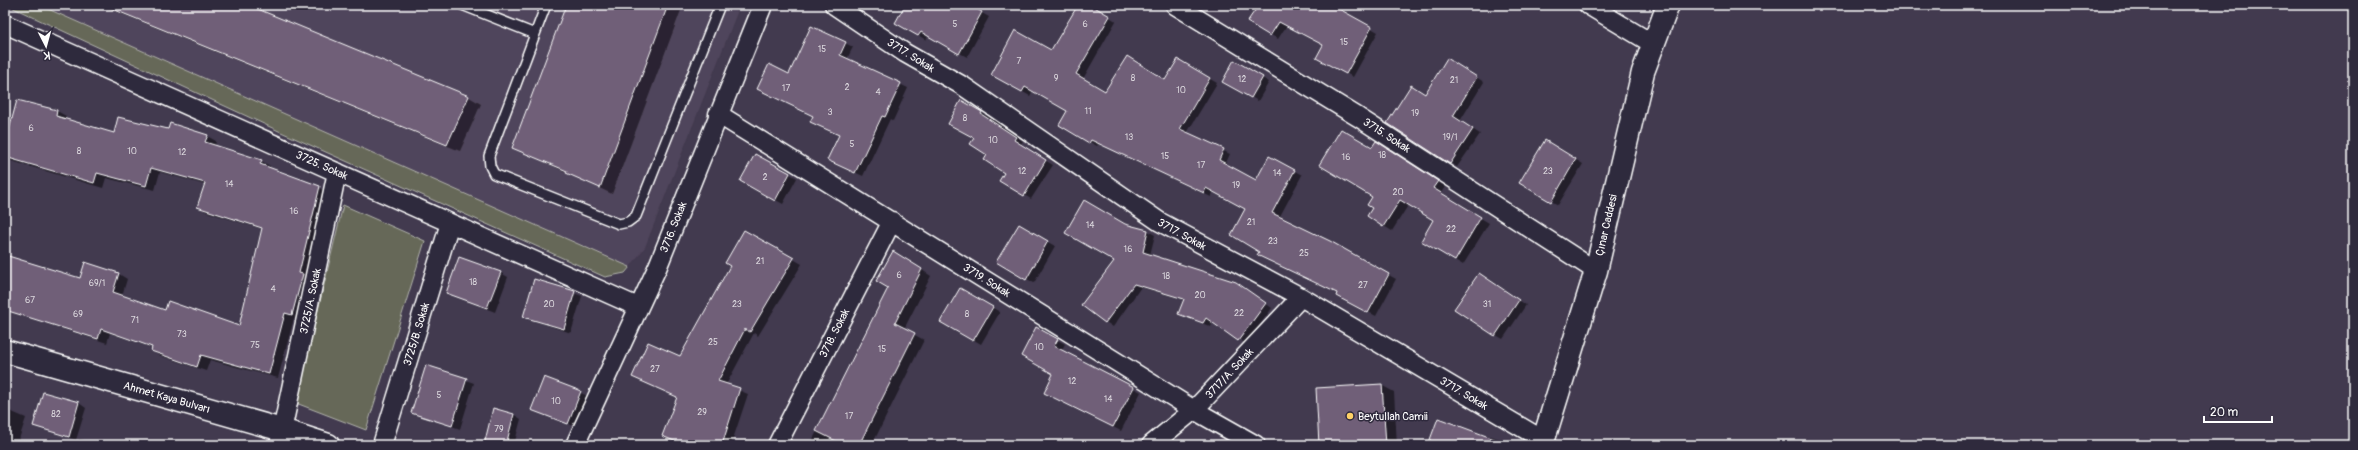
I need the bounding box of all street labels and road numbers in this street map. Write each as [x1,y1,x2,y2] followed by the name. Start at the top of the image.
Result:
[885,36,937,75] street label: 3717. Sokak
[1361,115,1413,156] street label: 3715. Sokak
[294,148,350,183] street label: 3725. Sokak
[1593,193,1620,257] street label: Çınar Caddesi
[657,199,690,255] street label: 3716. Sokak
[1155,216,1209,253] street label: 3717. Sokak
[961,261,1013,300] street label: 3719. Sokak
[297,267,324,335] street label: 3725/A. Sokak
[401,300,432,367] street label: 3725/B. Sokak
[817,306,852,360] street label: 3718. Sokak
[1203,345,1256,401] street label: 3717/A. Sokak
[1437,374,1490,413] street label: 3717. Sokak
[122,379,212,416] street label: Ahmet Kaya Bulvarı

